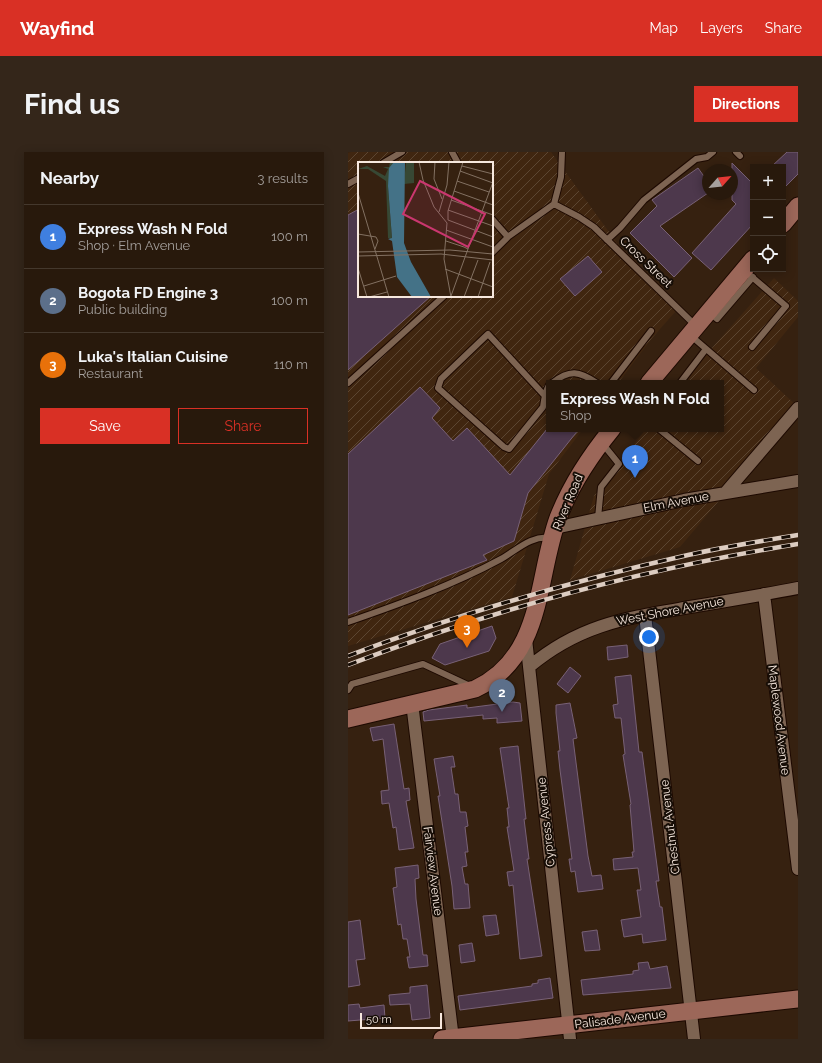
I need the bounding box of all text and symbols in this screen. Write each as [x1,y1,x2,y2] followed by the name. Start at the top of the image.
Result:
[20,17,94,39] text: Wayfind
[650,20,678,36] text: Map
[700,20,743,36] text: Layers
[765,20,802,36] text: Share
[694,86,798,122] button: Directions
[24,88,120,121] text: Find us
[358,162,493,297] inset map
[702,164,738,200] north arrow
[750,164,786,272] map controls
[750,164,786,200] button: +
[40,168,99,188] text: Nearby
[258,171,308,186] text: 3 results
[750,200,786,236] button: −
[78,220,227,238] text: Express Wash N Fold
[50,229,56,244] text: 1
[271,229,308,244] text: 100 m
[617,234,675,290] street label: Cross Street
[750,236,786,272] button: locate
[78,238,190,253] text: Shop · Elm Avenue
[78,284,218,302] text: Bogota FD Engine 3
[49,293,57,308] text: 2
[271,293,308,308] text: 100 m
[78,302,167,317] text: Public building
[78,348,228,366] text: Luka's Italian Cuisine
[49,357,57,372] text: 3
[274,357,308,372] text: 110 m
[78,366,143,381] text: Restaurant
[546,380,724,432] popup
[560,390,710,408] text: Express Wash N Fold
[40,408,170,444] button: Save
[178,408,308,444] button: Share
[560,408,592,423] text: Shop
[622,445,648,478] pin: 1
[550,472,586,532] street label: River Road
[642,489,710,515] street label: Elm Avenue
[615,594,725,628] street label: West Shore Avenue
[454,615,480,648] pin: 3
[639,627,659,647] your location
[765,664,793,776] street label: Maplewood Avenue
[489,679,515,712] pin: 2
[534,777,558,867] street label: Cypress Avenue
[657,779,683,875] street label: Chestnut Avenue
[421,826,445,916] street label: Fairview Avenue
[574,1006,666,1032] street label: Palisade Avenue
[360,1011,442,1030] scale bar
[366,1013,392,1026] text: 50 m

